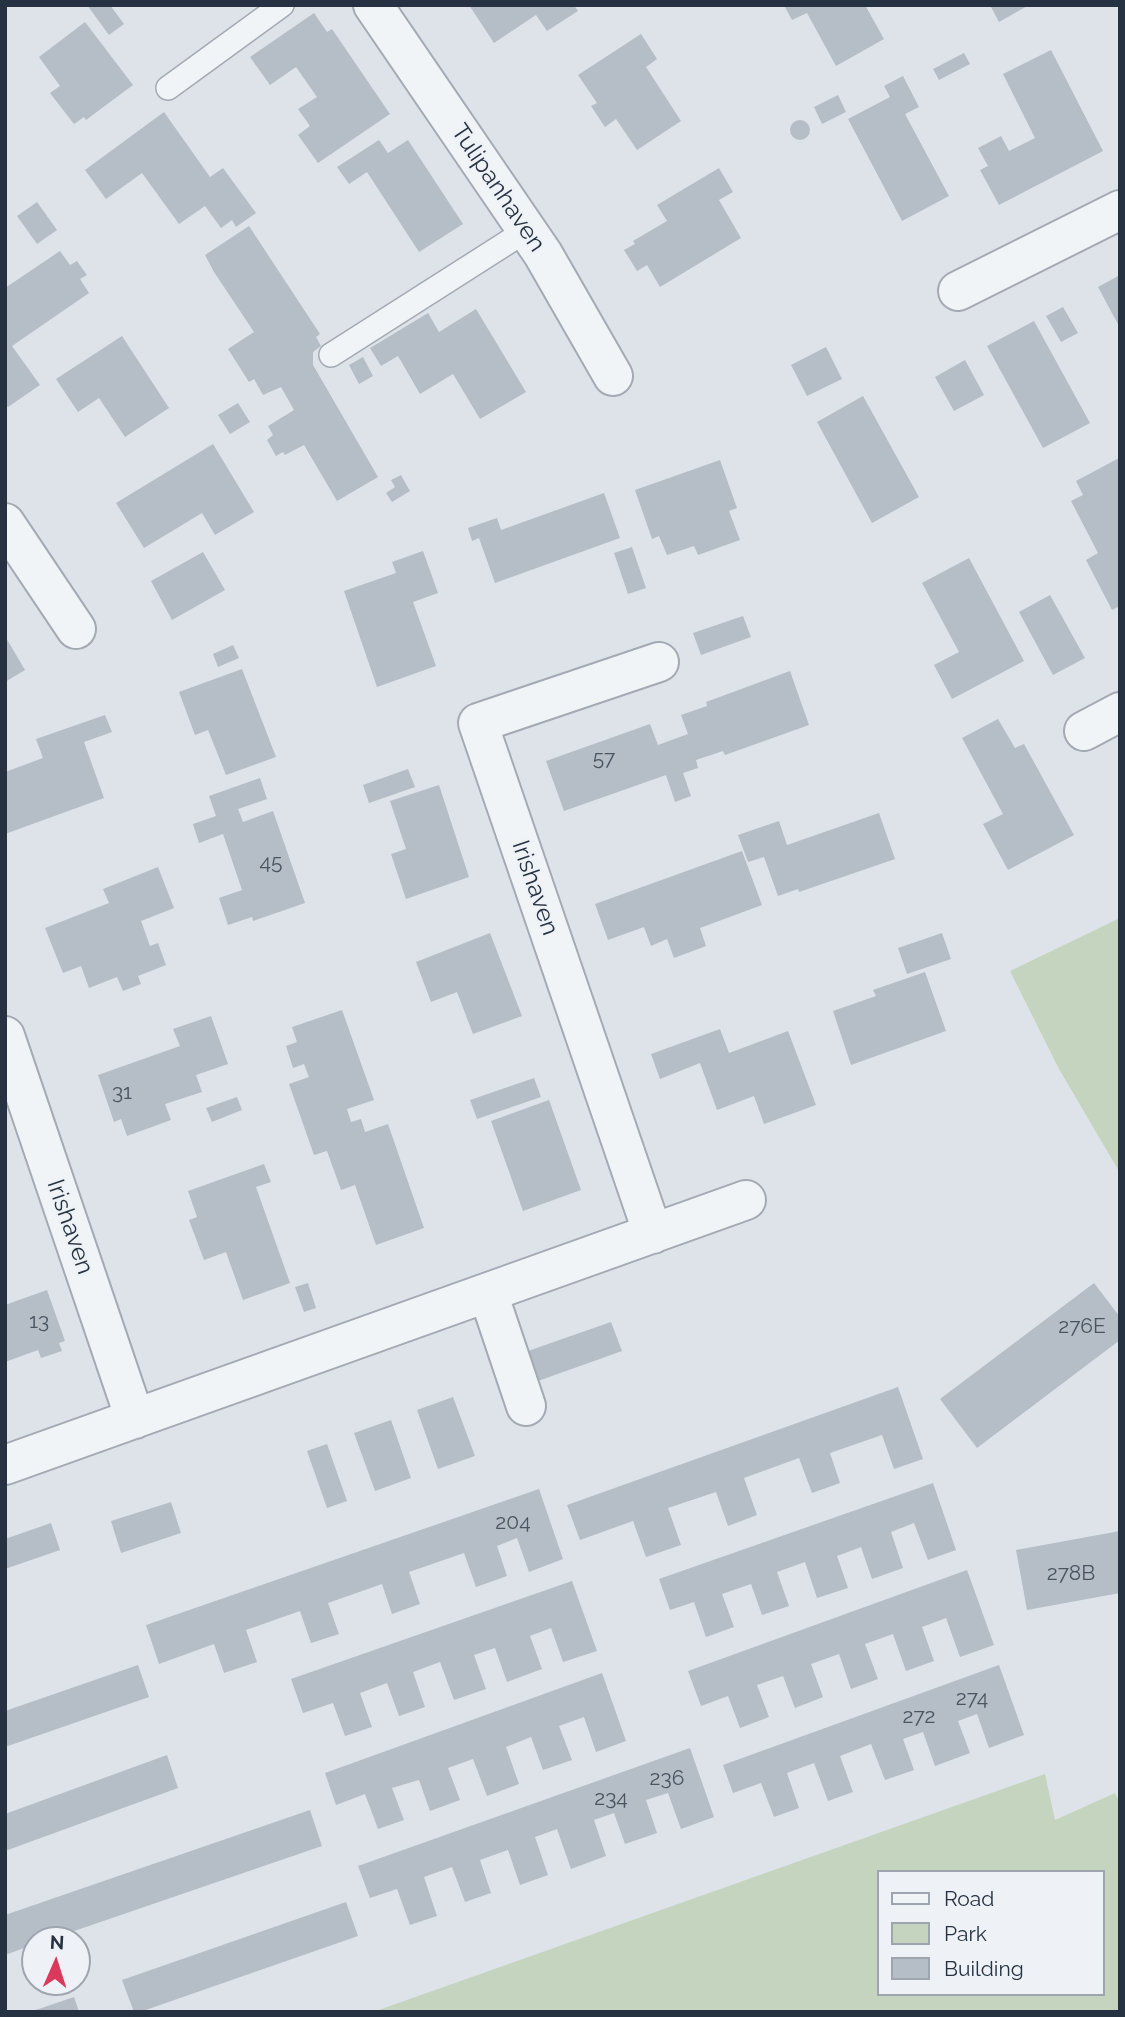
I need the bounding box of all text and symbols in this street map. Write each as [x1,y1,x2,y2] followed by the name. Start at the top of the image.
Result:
[445,119,551,257] street label: Tulipanhaven
[593,746,615,772] house number: 57
[505,837,565,939] street label: Irishaven
[260,850,282,876] house number: 45
[112,1080,132,1106] house number: 31
[40,1176,100,1278] street label: Irishaven
[29,1309,49,1335] house number: 13
[1058,1314,1106,1340] house number: 276E
[495,1510,531,1536] house number: 204
[1047,1561,1095,1587] house number: 278B
[956,1686,988,1712] house number: 274
[902,1704,936,1730] house number: 272
[650,1766,684,1792] house number: 236
[594,1786,628,1812] house number: 234
[876,1870,1104,1996] legend
[944,1886,994,1911] text: Road
[944,1921,987,1946] text: Park
[21,1926,91,1996] north arrow
[49,1931,65,1953] text: N
[944,1956,1024,1981] text: Building

